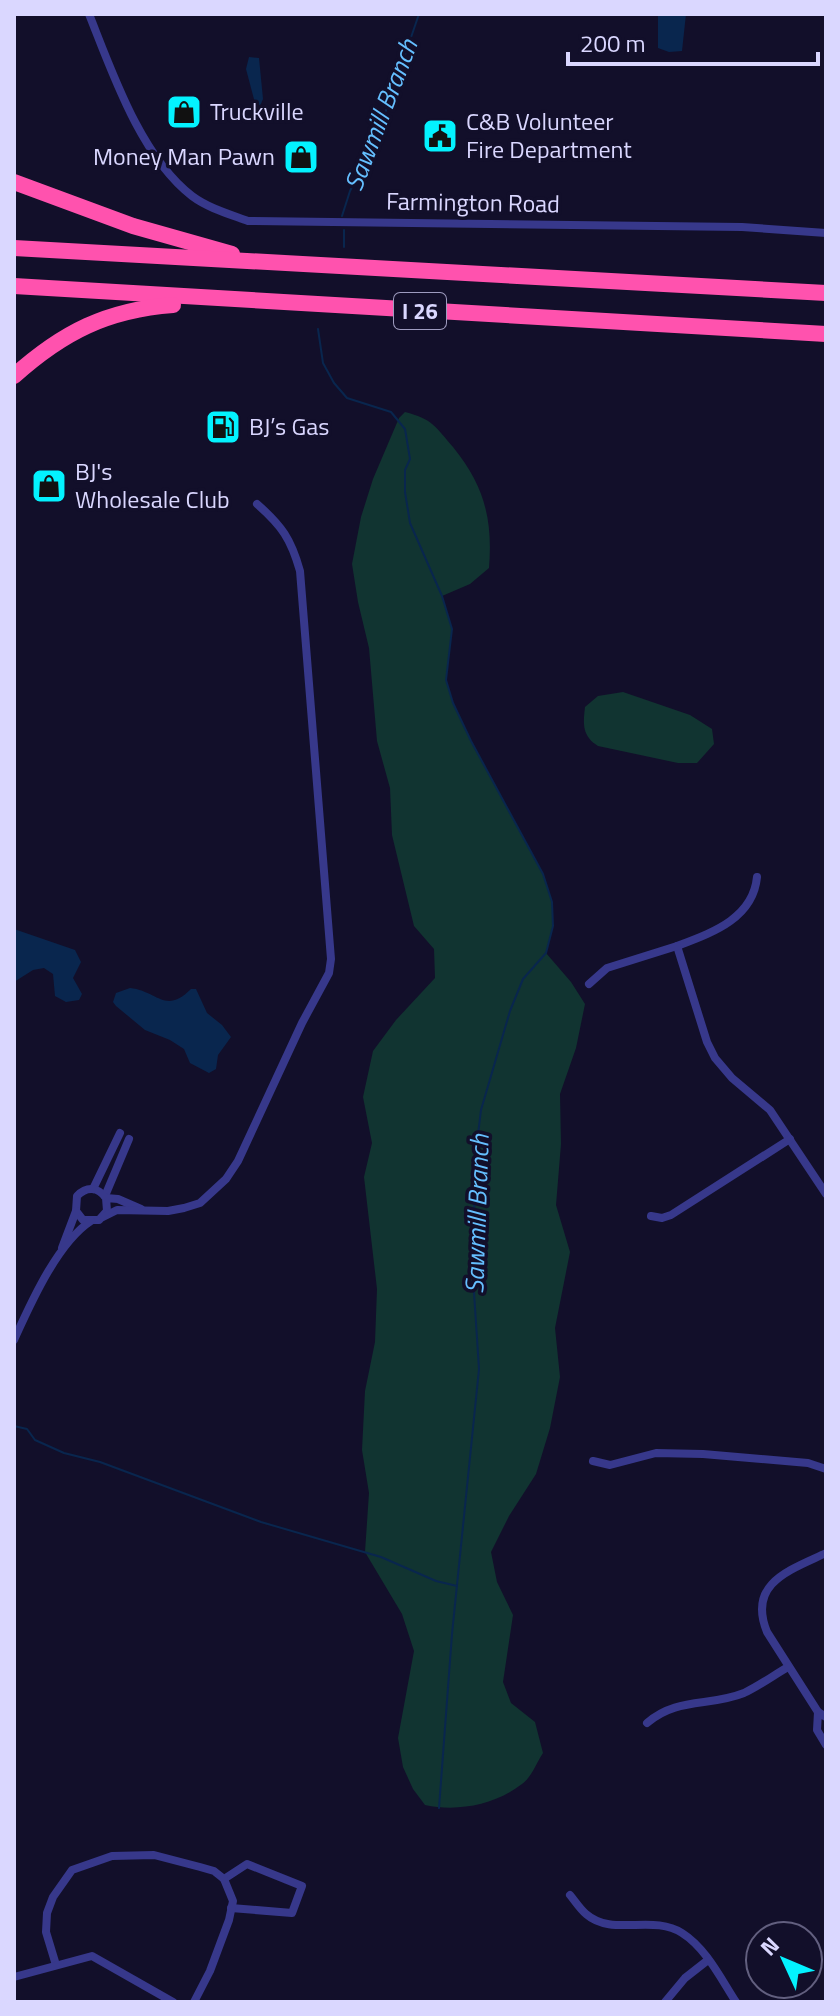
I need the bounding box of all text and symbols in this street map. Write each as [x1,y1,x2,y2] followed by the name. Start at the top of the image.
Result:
[568,16,818,66] scale bar
[580,25,646,61] text: 200 m
[334,32,428,196] water label: Sawmill Branch
[165,93,203,131] shop icon: Truckville
[210,93,304,129] place label: Truckville
[466,103,632,167] place label: C&B Volunteer Fire Department
[421,117,459,155] public building icon: C&B Volunteer Fire Department
[93,138,275,174] place label: Money Man Pawn
[282,138,320,176] shop icon: Money Man Pawn
[386,182,560,222] street label: Farmington Road
[394,293,446,329] road number: I 26
[204,408,242,446] fuel station icon: BJ’s Gas
[249,408,330,444] place label: BJ’s Gas
[75,453,230,517] place label: BJ's Wholesale Club
[30,467,68,505] shop icon: BJ's Wholesale Club
[454,1132,499,1294] water label: Sawmill Branch
[744,1920,824,2000] north arrow
[752,1929,787,1963] text: N

